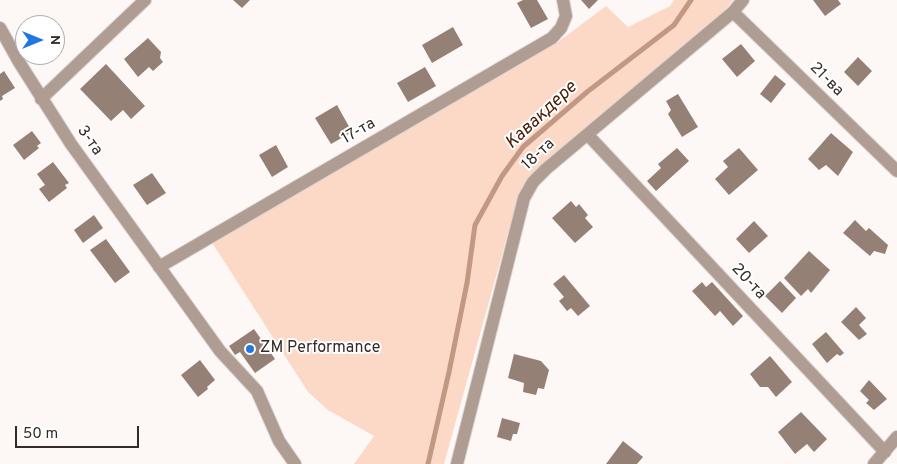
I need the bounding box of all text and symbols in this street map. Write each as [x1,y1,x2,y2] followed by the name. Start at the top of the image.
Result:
[15,15,65,65] north arrow
[46,35,63,45] text: N
[805,59,847,101] street label: 21-ва
[502,77,582,155] water label: Кавакдере
[339,115,379,149] street label: 17-та
[72,123,106,159] street label: 3-та
[519,135,559,175] street label: 18-та
[727,260,769,304] street label: 20-та
[260,339,380,359] place label: ZM Performance
[244,343,256,355] marker: ZM Performance
[18,416,141,448] scale bar
[23,425,58,444] text: 50 m

